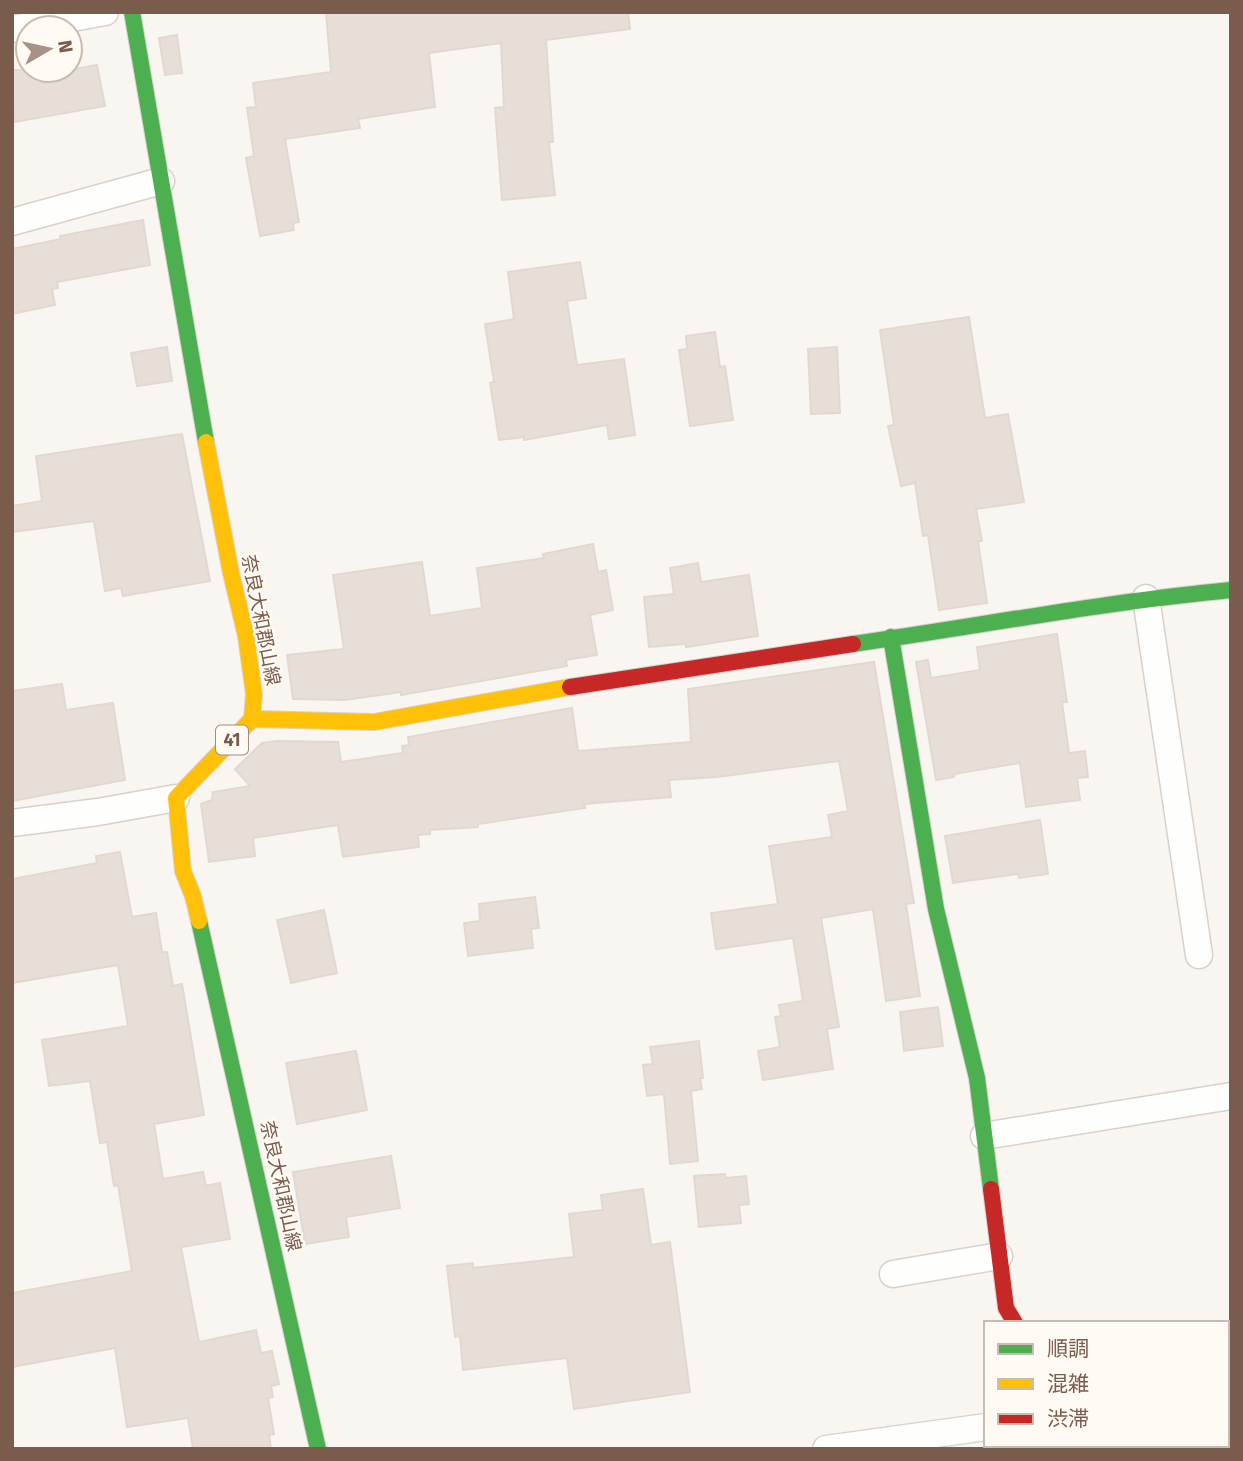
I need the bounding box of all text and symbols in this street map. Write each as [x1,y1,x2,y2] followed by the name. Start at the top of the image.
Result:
[14,14,84,84] north arrow
[53,38,78,54] text: N
[237,553,285,687] street label: 奈良大和郡山線
[216,726,248,754] road number: 41
[256,1119,306,1253] street label: 奈良大和郡山線
[984,1321,1229,1447] legend
[1047,1336,1089,1362] text: 順調
[1047,1371,1089,1397] text: 混雑
[1047,1406,1089,1432] text: 渋滞

